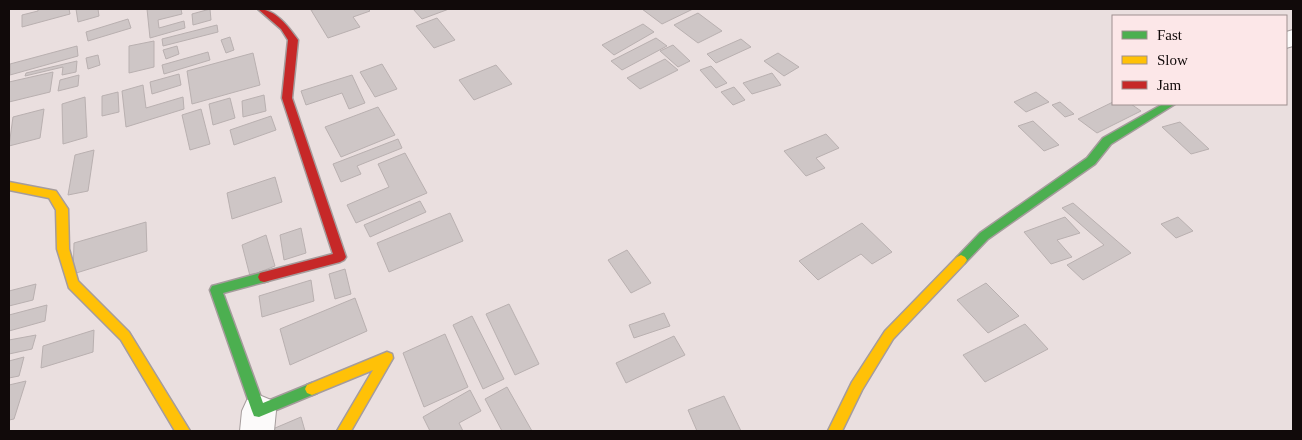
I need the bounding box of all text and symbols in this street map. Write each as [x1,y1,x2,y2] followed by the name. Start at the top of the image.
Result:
[1112,15,1287,105] legend
[1157,27,1183,43] text: Fast
[1157,52,1188,68] text: Slow
[1157,77,1181,93] text: Jam

